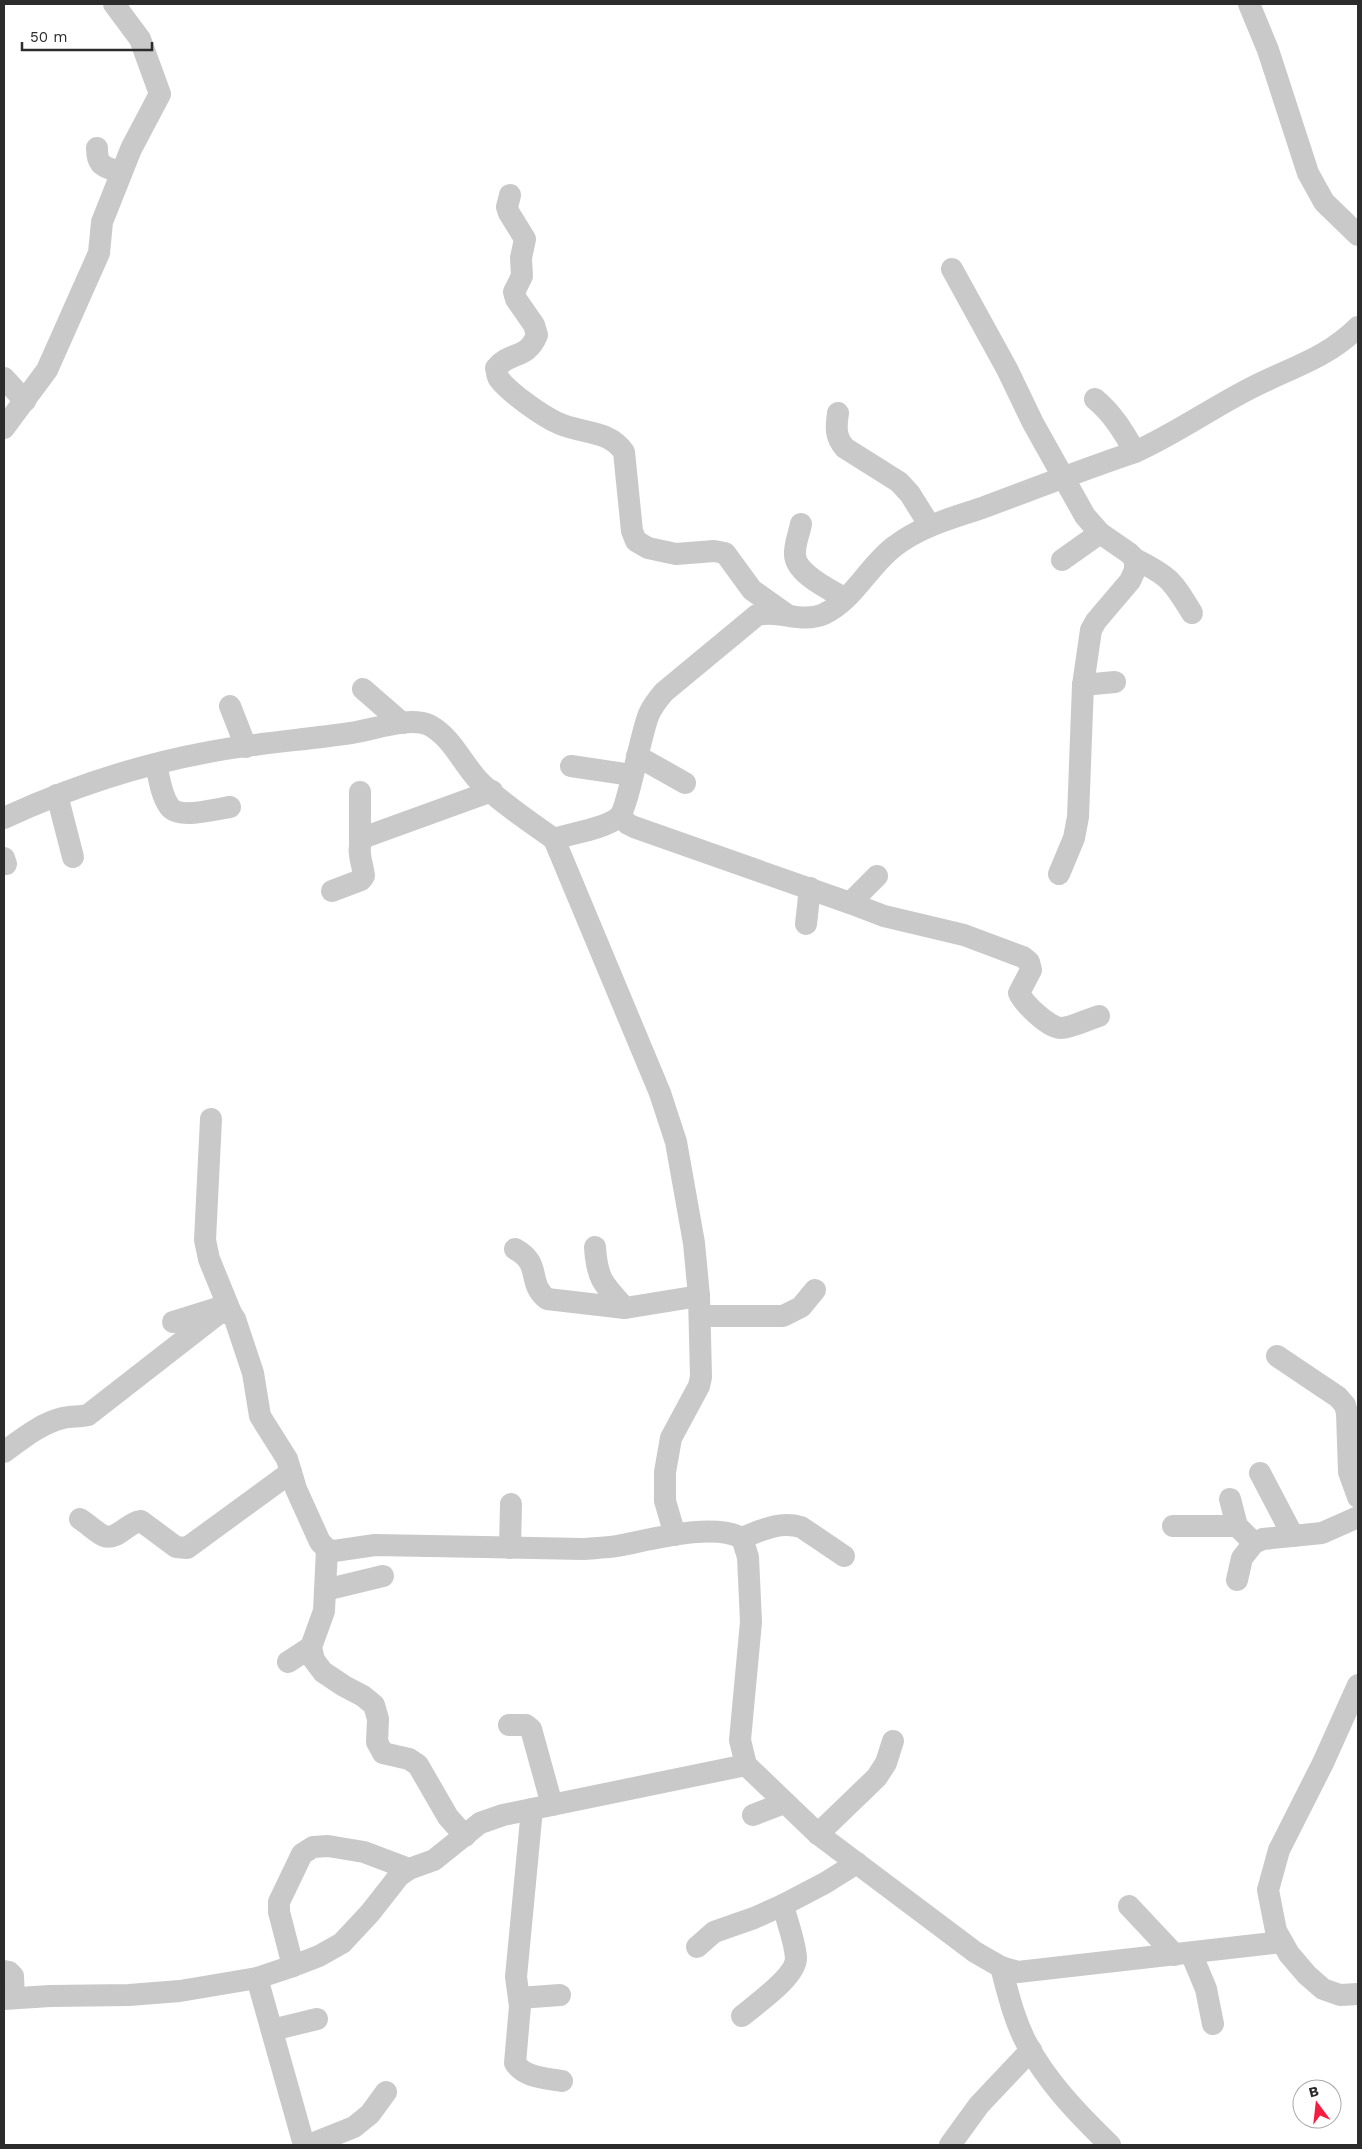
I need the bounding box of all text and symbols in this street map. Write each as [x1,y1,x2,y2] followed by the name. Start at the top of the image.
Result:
[22,20,152,52] scale bar
[30,28,67,46] text: 50 m
[1292,2079,1342,2129] north arrow
[1307,2082,1321,2100] text: B

